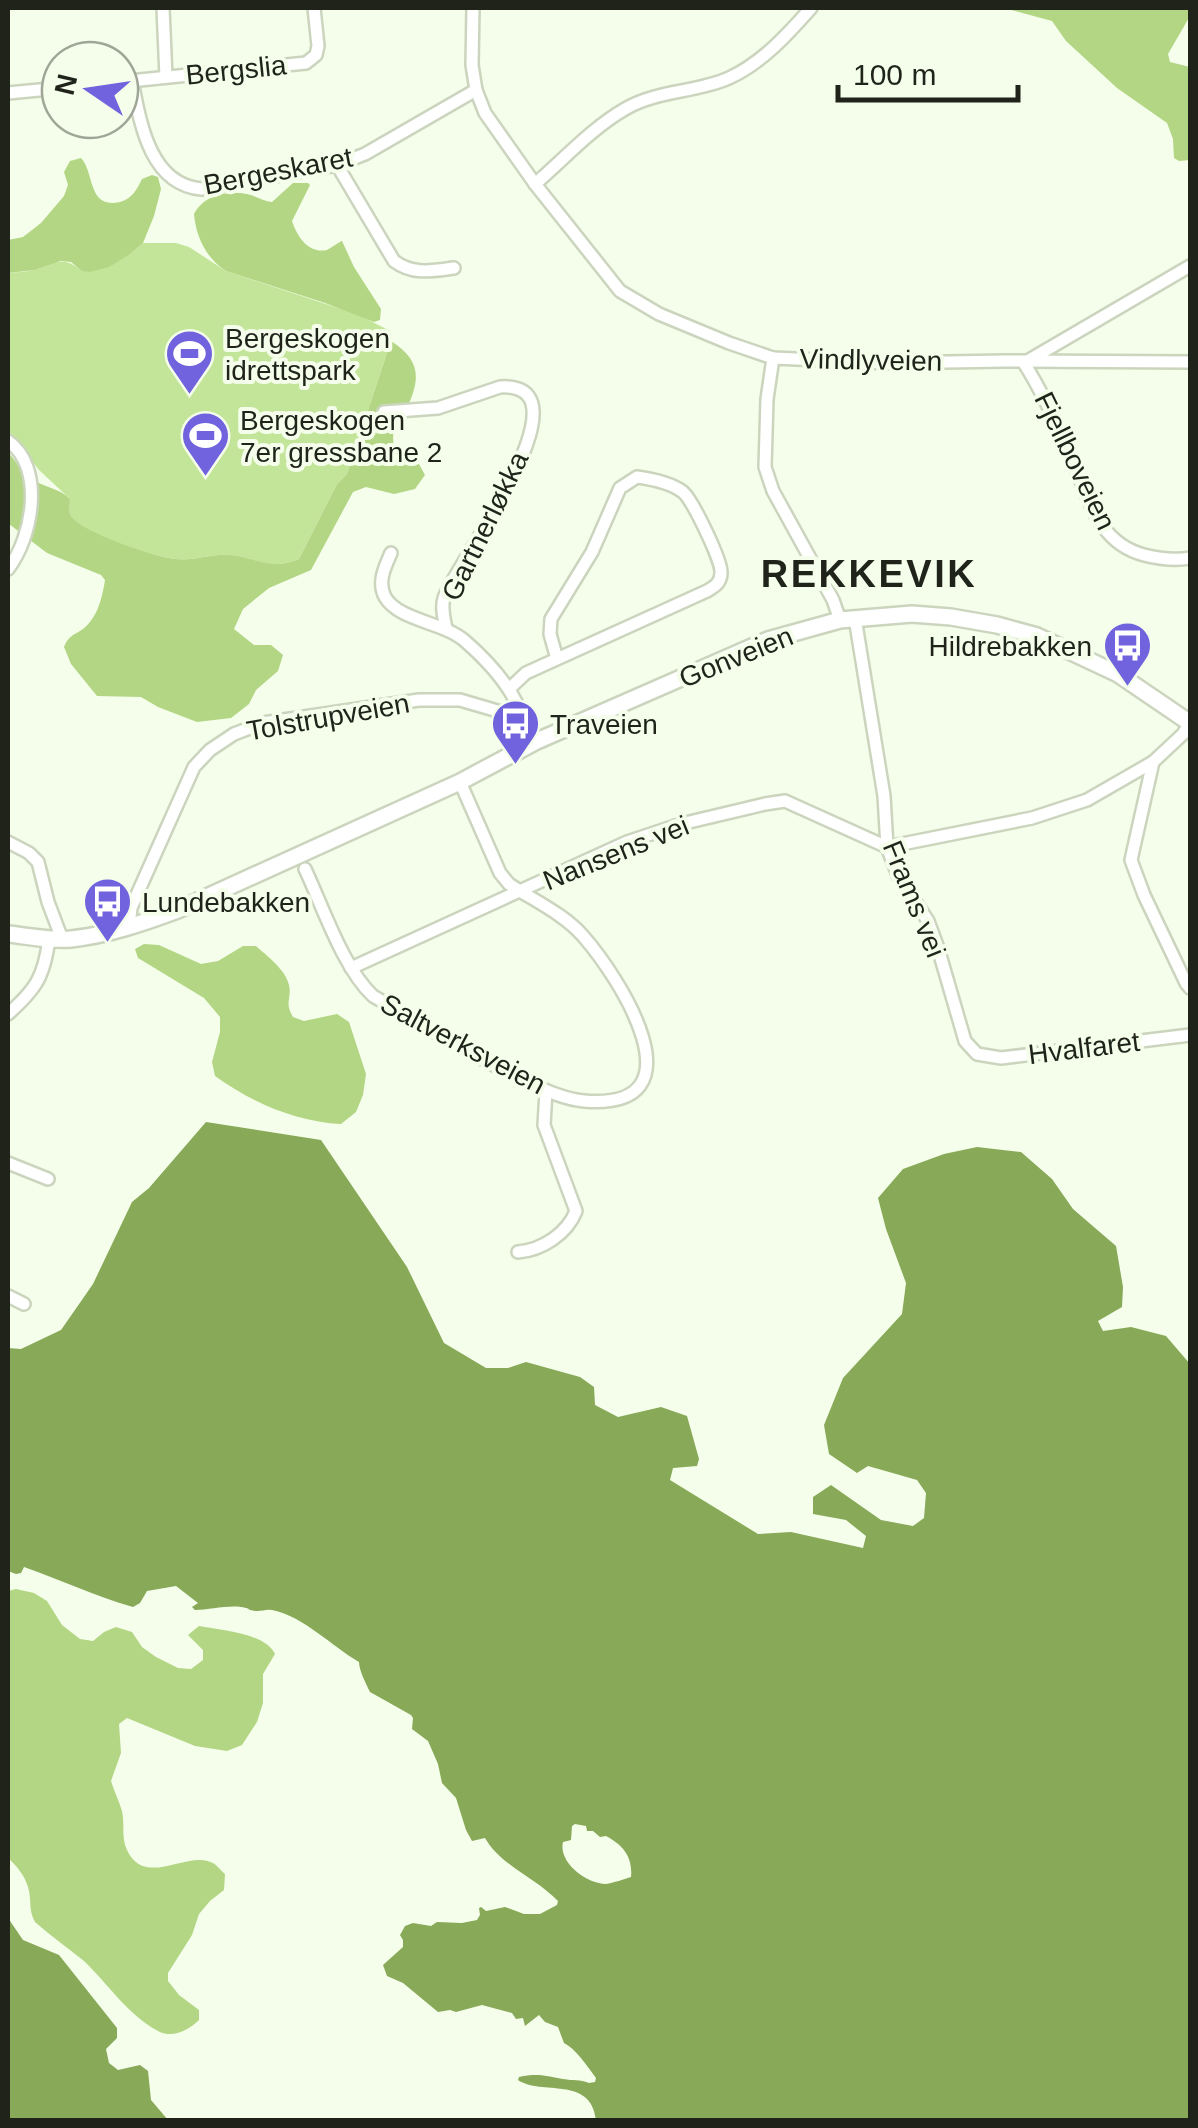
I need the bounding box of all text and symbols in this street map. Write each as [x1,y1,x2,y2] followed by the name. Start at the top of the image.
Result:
[40,40,140,140] north arrow
[838,40,1018,102] scale bar
[184,49,288,91] street label: Bergslia
[853,58,936,91] text: 100 m
[49,71,84,98] text: N
[201,141,355,201] street label: Bergeskaret
[225,323,390,386] place label: Bergeskogen idrettspark
[164,328,216,396] sports icon: Bergeskogen idrettspark
[799,343,943,377] street label: Vindlyveien
[1028,387,1122,535] street label: Fjellboveien
[240,405,442,468] place label: Bergeskogen 7er gressbane 2
[179,410,231,478] sports icon: Bergeskogen 7er gressbane 2
[436,446,535,606] street label: Gartnerløkka
[761,553,977,595] district label: REKKEVIK
[675,620,797,694] street label: Gonveien
[1101,620,1153,688] bus stop icon: Hildrebakken
[929,631,1092,662] place label: Hildrebakken
[244,687,412,747] street label: Tolstrupveien
[489,698,541,766] bus stop icon: Traveien
[550,709,658,740] place label: Traveien
[539,810,693,896] street label: Nansens vei
[877,836,951,962] street label: Frams vei
[81,876,133,944] bus stop icon: Lundebakken
[142,887,310,918] place label: Lundebakken
[375,988,551,1100] street label: Saltverksveien
[1027,1026,1142,1070] street label: Hvalfaret

